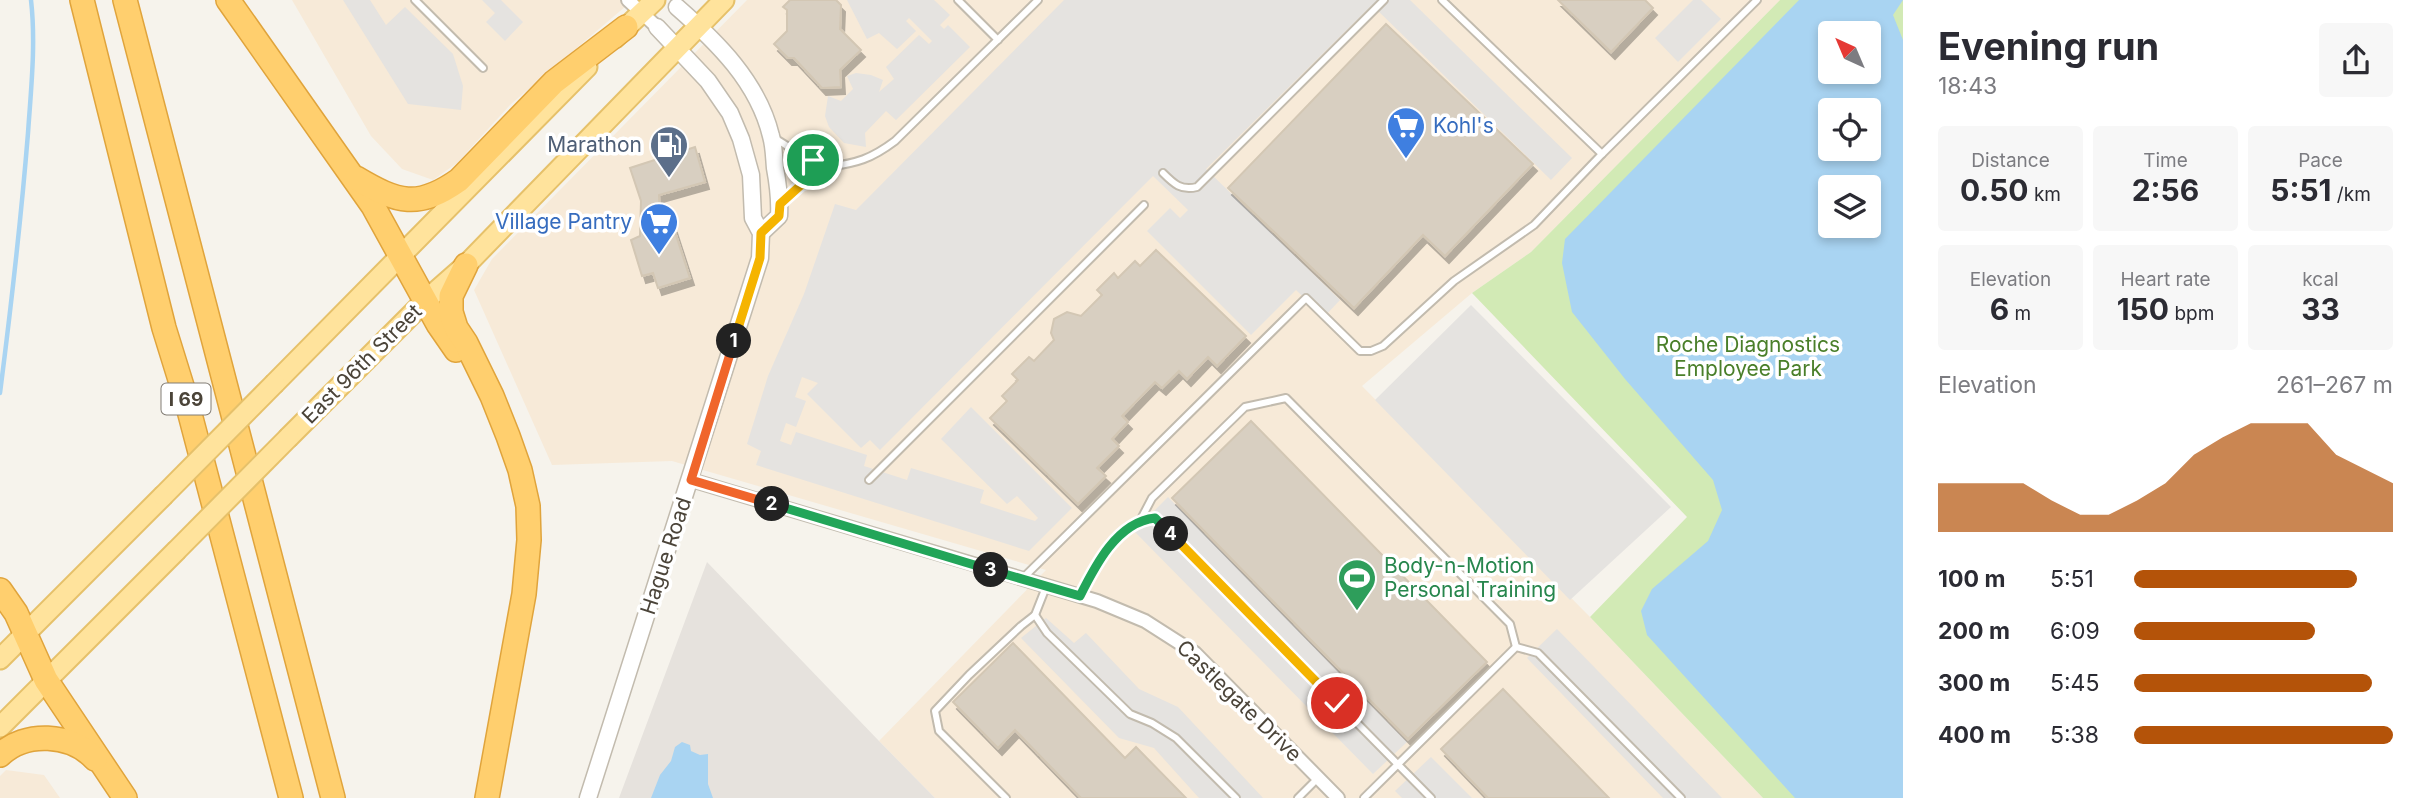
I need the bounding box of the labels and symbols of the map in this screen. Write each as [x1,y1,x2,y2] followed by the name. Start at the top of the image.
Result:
[1818,21,1881,84] north arrow
[1385,105,1427,160] supermarket icon: Kohl's
[1433,113,1494,138] place label: Kohl's
[648,124,690,179] fuel station icon: Marathon
[783,130,843,190] pin
[547,132,642,157] place label: Marathon
[638,201,680,256] supermarket icon: Village Pantry
[495,209,632,234] place label: Village Pantry
[297,299,427,429] street label: East 96th Street
[716,324,752,358] pin: 1
[1656,332,1840,381] park label: Roche Diagnostics Employee Park
[162,384,210,414] road number: I 69
[754,486,790,522] pin: 2
[635,494,696,617] street label: Hague Road
[1154,516,1188,552] pin: 4
[974,552,1009,588] pin: 3
[1384,553,1556,602] place label: Body-n-Motion Personal Training
[1336,557,1378,612] sports icon: Body-n-Motion Personal Training
[1172,635,1307,767] street label: Castlegate Drive
[1307,673,1367,733] pin

